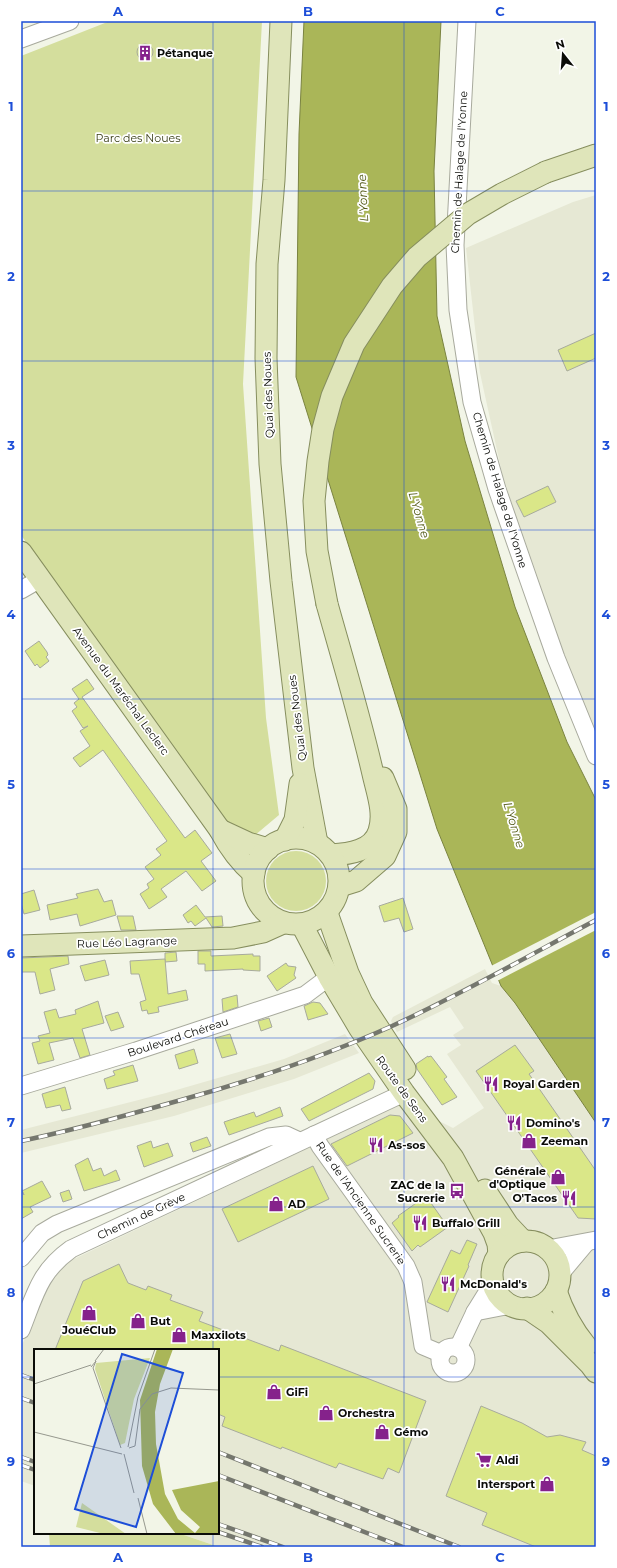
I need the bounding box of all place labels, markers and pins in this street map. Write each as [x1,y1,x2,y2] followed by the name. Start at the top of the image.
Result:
[136,44,154,62] building icon: Pétanque
[157,46,213,60] place label: Pétanque
[482,1075,500,1093] restaurant icon: Royal Garden
[503,1077,580,1091] place label: Royal Garden
[505,1114,523,1132] restaurant icon: Domino's
[526,1116,580,1130] place label: Domino's
[520,1132,538,1150] shop icon: Zeeman
[541,1134,588,1148] place label: Zeeman
[367,1136,385,1154] restaurant icon: As-sos
[387,1138,426,1152] place label: As-sos
[489,1164,546,1191] place label: Générale d'Optique
[549,1168,567,1186] shop icon: Générale d'Optique
[390,1178,445,1205] place label: ZAC de la Sucrerie
[448,1182,466,1200] bus stop icon: ZAC de la Sucrerie
[560,1189,578,1207] restaurant icon: O'Tacos
[512,1191,557,1205] place label: O'Tacos
[267,1195,285,1213] shop icon: AD
[287,1197,306,1211] place label: AD
[411,1214,429,1232] restaurant icon: Buffalo Grill
[432,1216,500,1230] place label: Buffalo Grill
[439,1275,457,1293] restaurant icon: McDonald's
[460,1277,527,1291] place label: McDonald's
[80,1304,98,1322] shop icon: JouéClub
[129,1312,147,1330] shop icon: But
[150,1314,171,1328] place label: But
[61,1323,116,1337] place label: JouéClub
[170,1326,188,1344] shop icon: Maxxilots
[191,1328,246,1342] place label: Maxxilots
[265,1383,283,1401] shop icon: GiFi
[286,1385,308,1399] place label: GiFi
[317,1404,335,1422] shop icon: Orchestra
[338,1406,395,1420] place label: Orchestra
[373,1423,391,1441] shop icon: Gémo
[394,1425,428,1439] place label: Gémo
[475,1451,493,1469] supermarket icon: Aldi
[495,1453,519,1467] place label: Aldi
[538,1475,556,1493] shop icon: Intersport
[477,1477,535,1491] place label: Intersport

